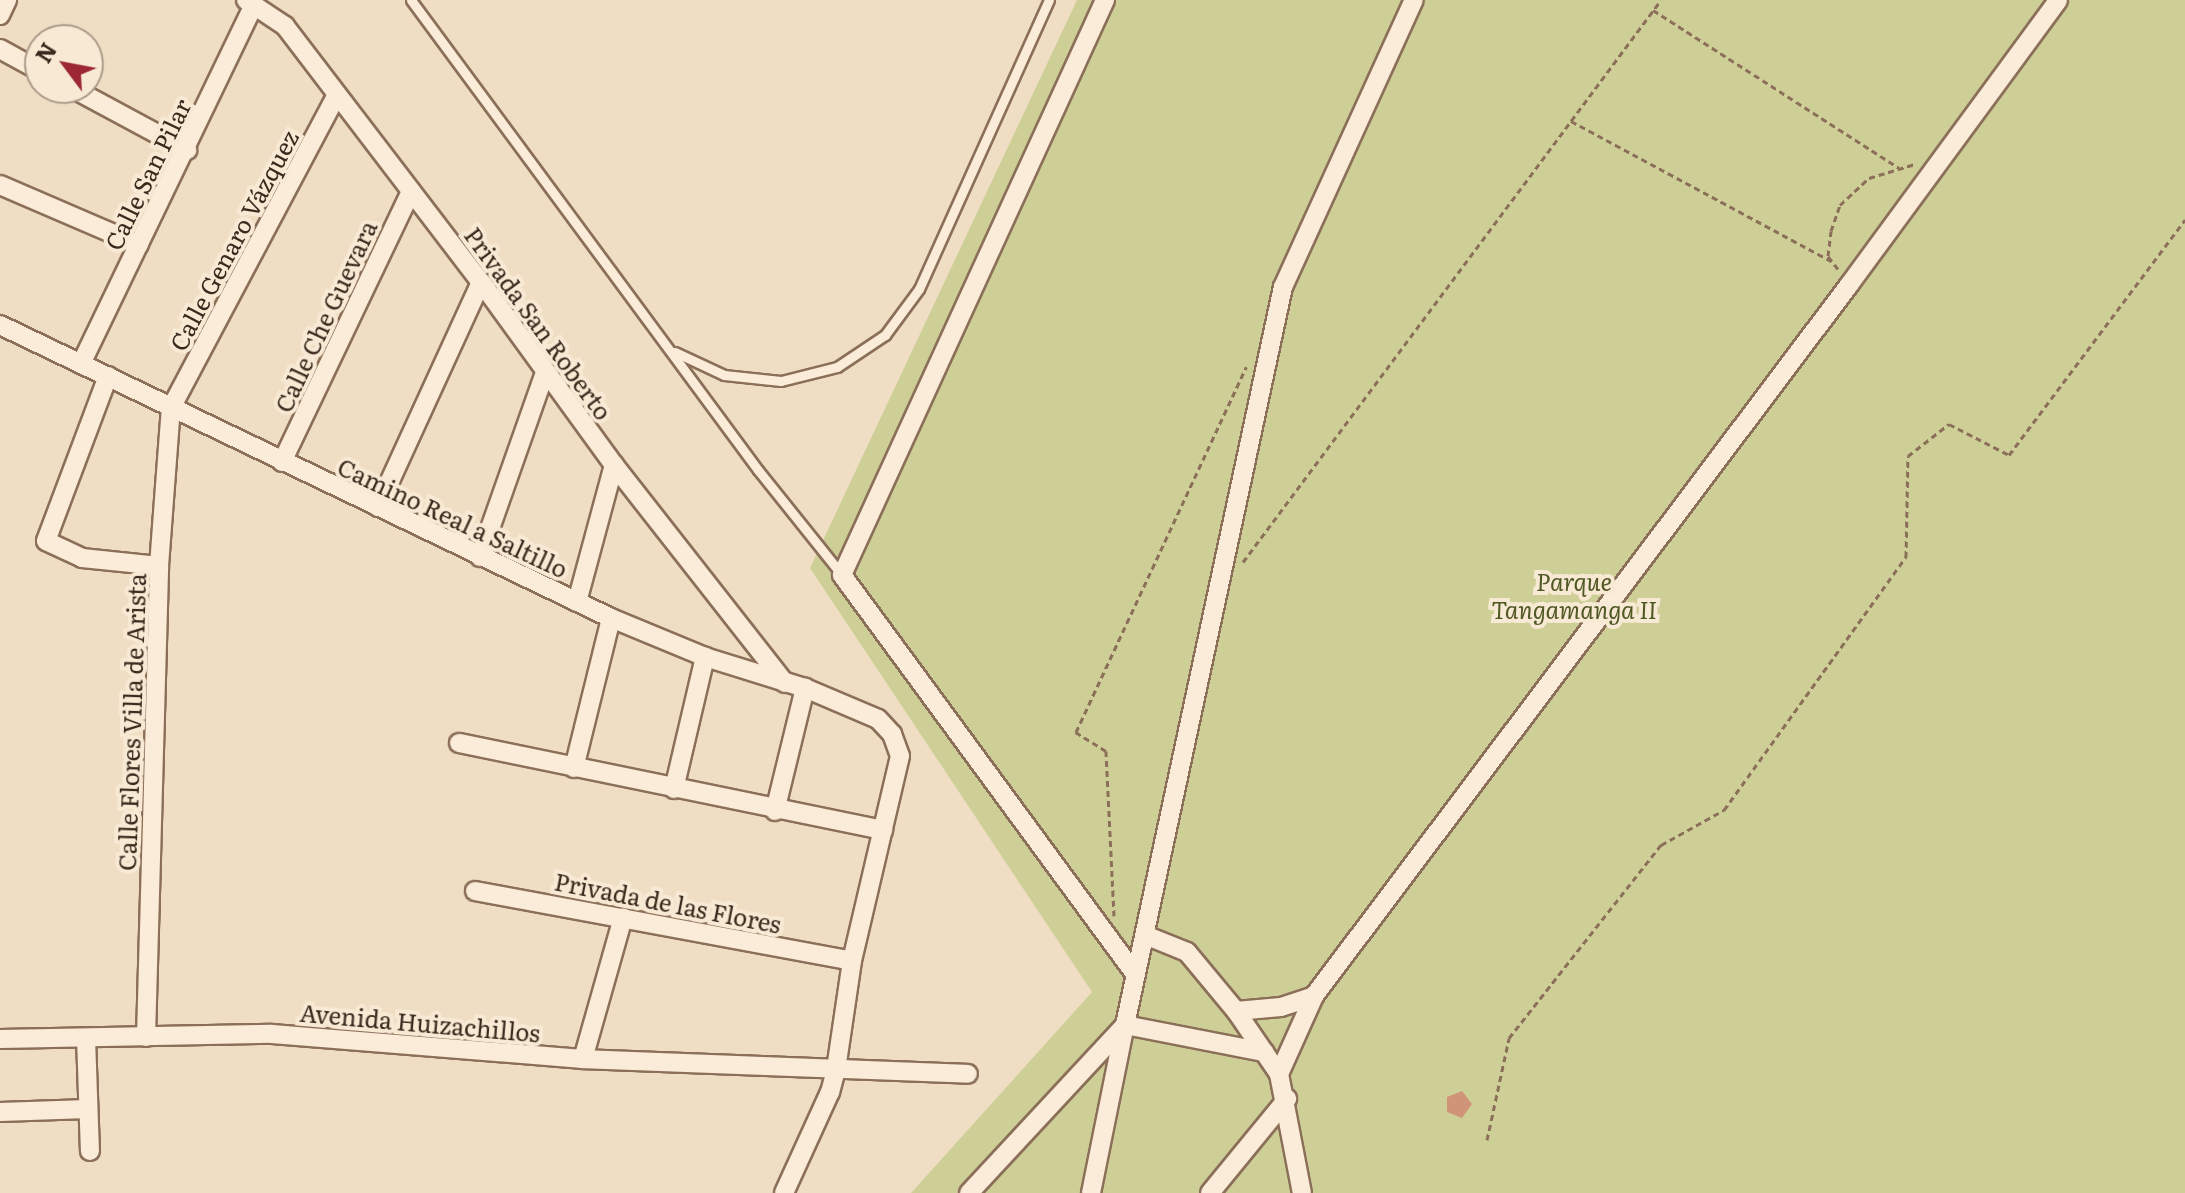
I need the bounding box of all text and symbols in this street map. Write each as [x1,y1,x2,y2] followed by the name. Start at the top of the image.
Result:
[24,24,104,104] north arrow
[26,36,64,69] text: N
[98,94,196,254] street label: Calle San Pilar
[163,125,303,355] street label: Calle Genaro Vázquez
[268,216,382,416] street label: Calle Che Guevara
[459,221,619,425] street label: Privada San Roberto
[334,451,572,583] street label: Camino Real a Saltillo
[1492,567,1656,623] park label: Parque Tangamanga II
[111,573,151,871] street label: Calle Flores Villa de Arista
[552,866,784,938] street label: Privada de las Flores
[299,997,541,1047] street label: Avenida Huizachillos

